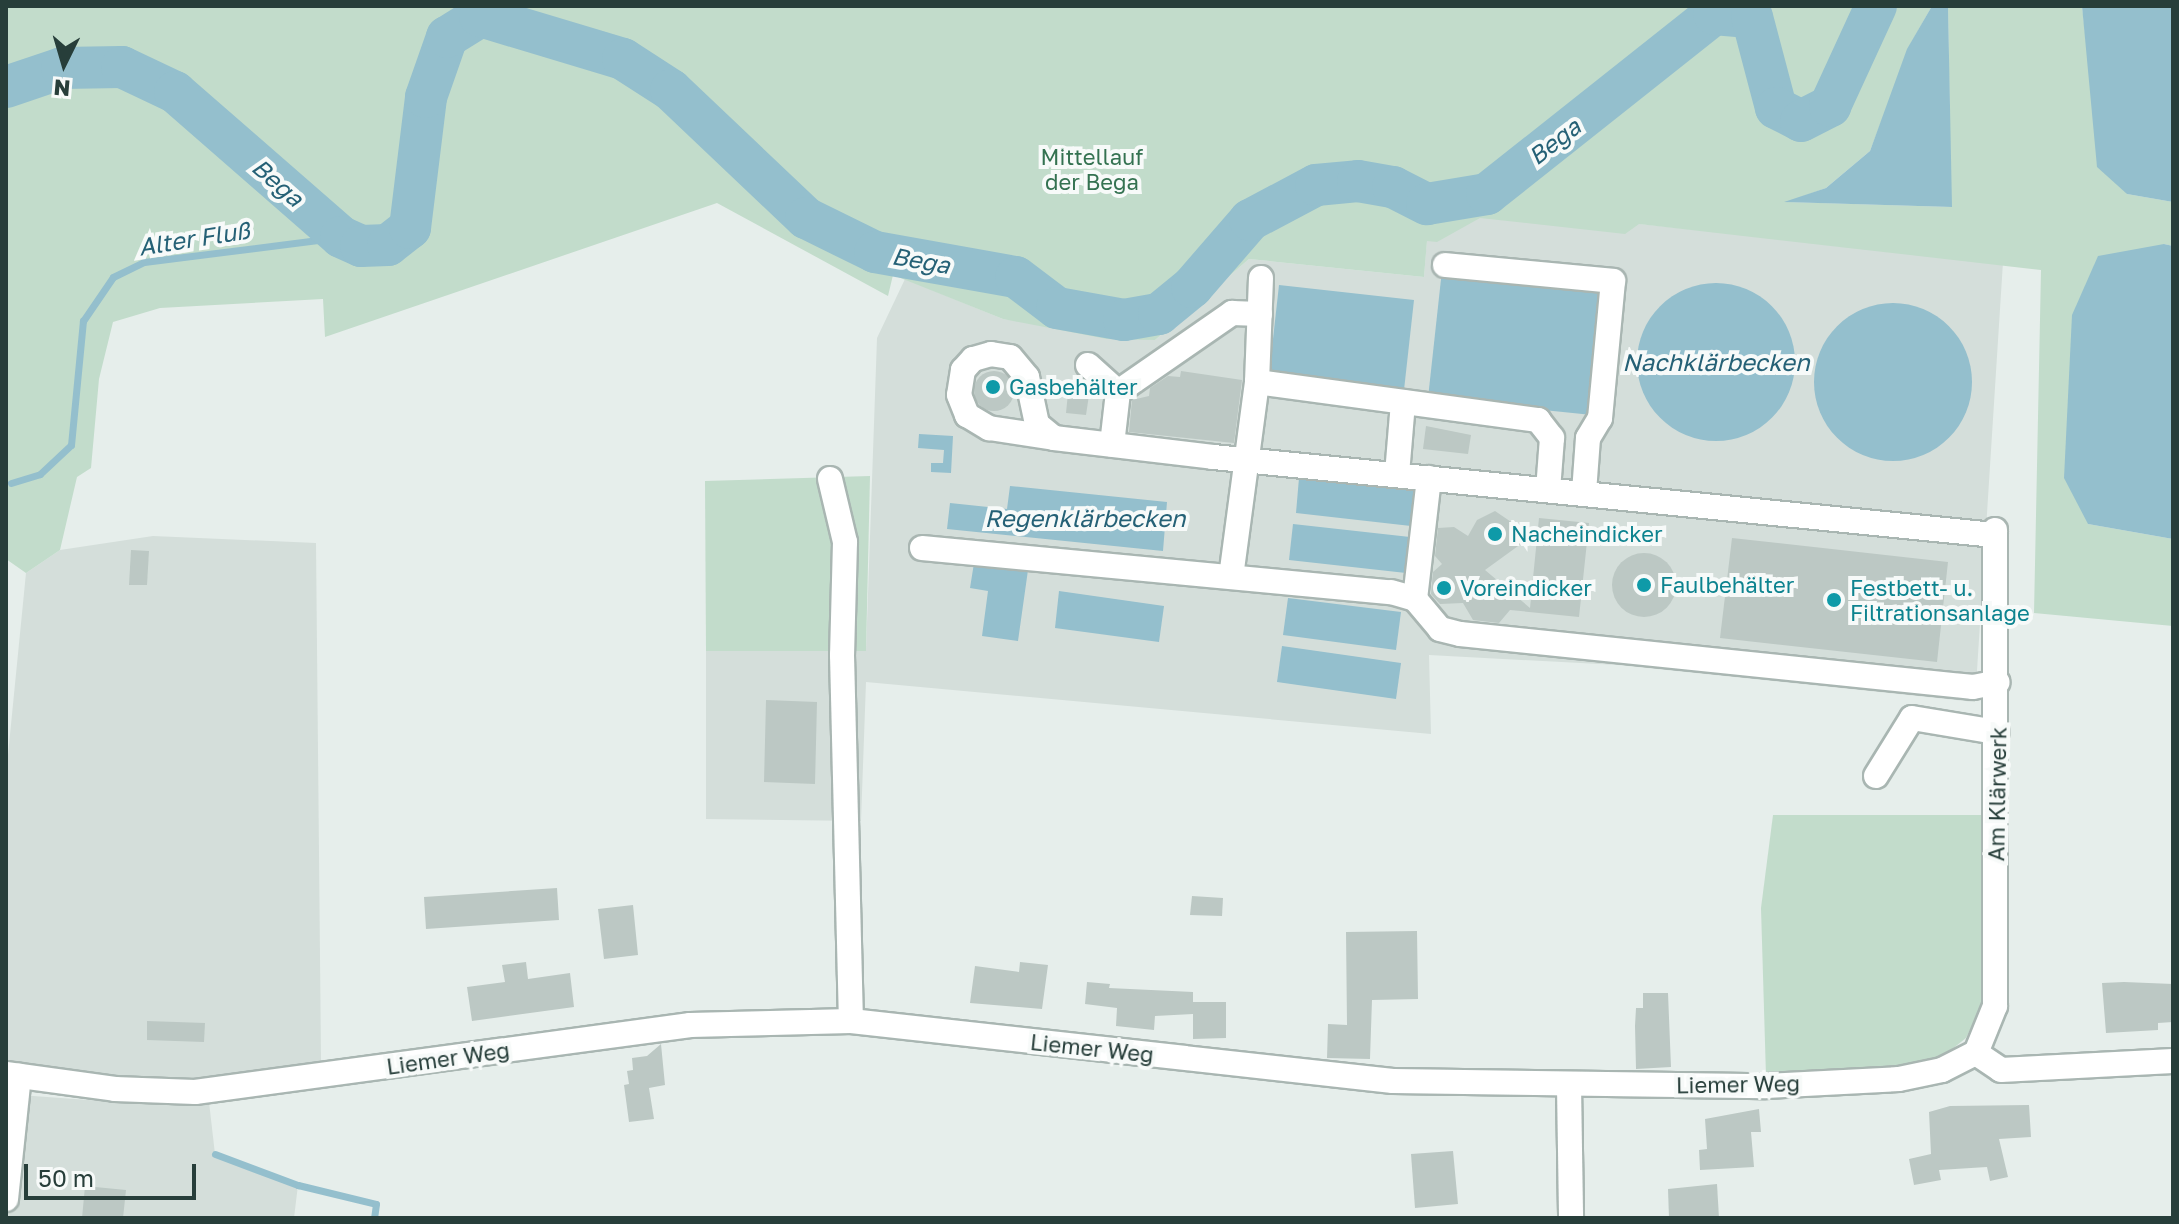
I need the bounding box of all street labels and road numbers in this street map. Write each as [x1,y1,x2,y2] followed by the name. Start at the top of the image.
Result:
[1983,727,2011,861] street label: Am Klärwerk
[1029,1028,1155,1068] street label: Liemer Weg
[385,1036,511,1080] street label: Liemer Weg
[1676,1070,1800,1098] street label: Liemer Weg

